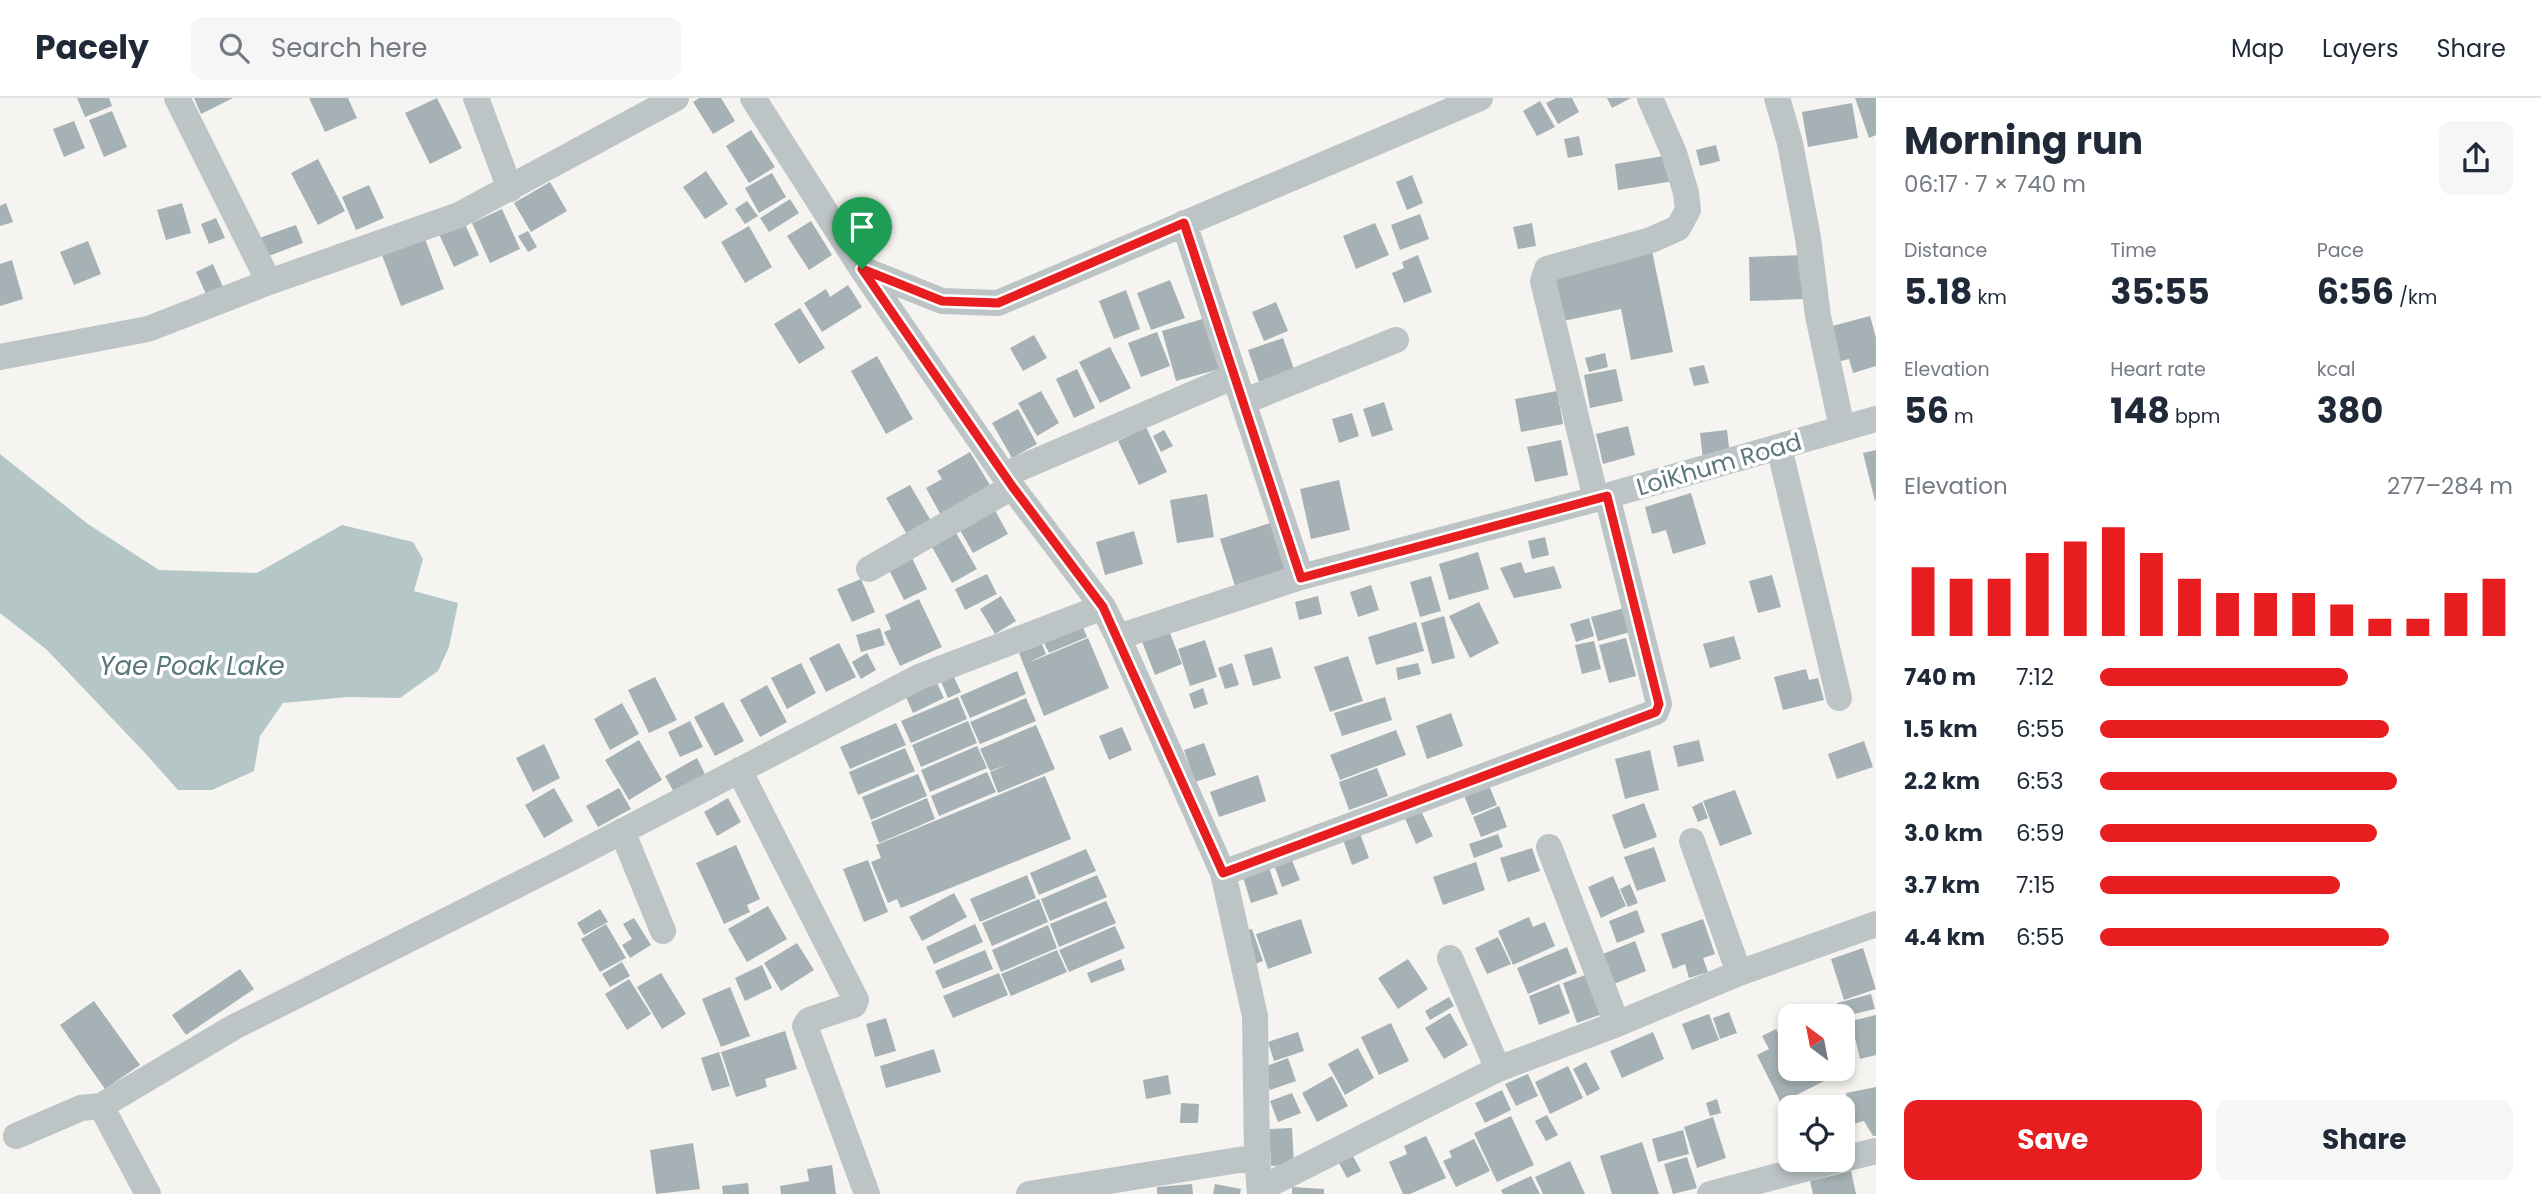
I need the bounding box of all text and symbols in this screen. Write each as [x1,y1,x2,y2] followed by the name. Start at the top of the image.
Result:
[191,17,681,80] search box
[35,24,149,71] text: Pacely
[215,29,253,67] icon: search
[271,30,428,66] text: Search here
[2231,32,2284,65] text: Map
[2322,32,2398,65] text: Layers
[2436,32,2506,65] text: Share
[1904,114,2143,167] text: Morning run
[2439,121,2513,195] button: share
[1904,168,2086,200] text: 06:17 · 7 × 740 m
[832,197,892,269] pin
[843,208,881,246] icon: arrive
[1904,237,1987,264] text: Distance
[2110,237,2157,264] text: Time
[2317,237,2364,264] text: Pace
[1904,267,1972,316] text: 5.18
[2110,267,2210,316] text: 35:55
[2317,267,2394,316] text: 6:56
[1972,284,2007,311] text: km
[2394,284,2437,311] text: /km
[1904,356,1990,383] text: Elevation
[2110,356,2206,383] text: Heart rate
[2317,356,2356,383] text: kcal
[1904,386,1949,435] text: 56
[2110,386,2170,435] text: 148
[2317,386,2383,435] text: 380
[1949,403,1974,430] text: m
[2170,403,2220,430] text: bpm
[1633,425,1805,503] street label: LoiKhum Road
[1904,470,2008,502] text: Elevation
[2387,470,2513,502] text: 277–284 m
[99,648,285,684] water label: Yae Poak Lake
[1904,661,1976,693] text: 740 m
[2016,661,2054,693] text: 7:12
[1904,713,1978,745] text: 1.5 km
[2016,713,2064,745] text: 6:55
[1904,765,1980,797] text: 2.2 km
[2016,765,2064,797] text: 6:53
[1904,817,1983,849] text: 3.0 km
[2016,817,2064,849] text: 6:59
[1904,869,1980,901] text: 3.7 km
[2016,869,2055,901] text: 7:15
[1904,921,1985,953] text: 4.4 km
[2016,921,2064,953] text: 6:55
[1778,1004,1855,1082] north arrow
[1778,1004,1855,1172] map controls
[1778,1095,1855,1172] button: locate
[1904,1100,2202,1180] button: Save
[2216,1100,2513,1180] button: Share

